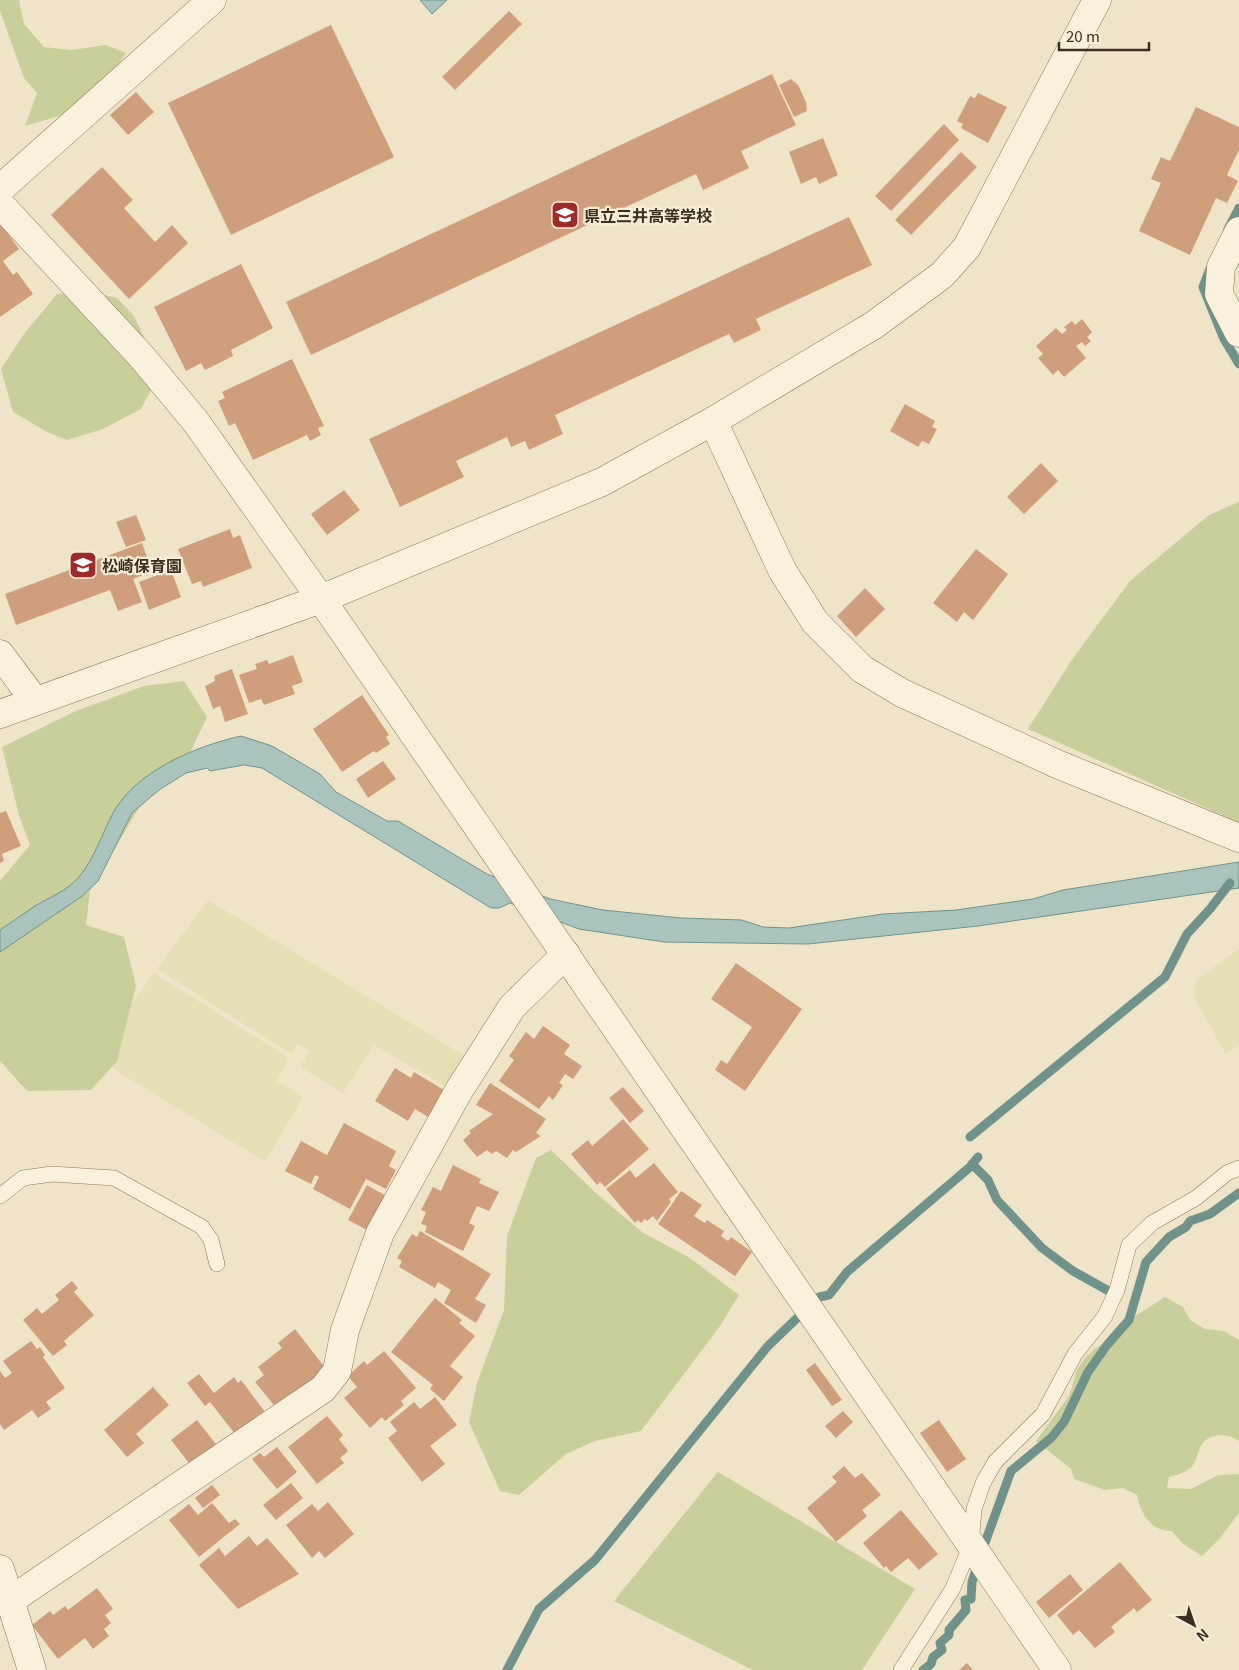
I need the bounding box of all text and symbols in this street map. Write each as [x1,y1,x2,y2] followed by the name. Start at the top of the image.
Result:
[1059,20,1149,52] scale bar
[1066,25,1100,46] text: 20 m
[550,200,580,230] school or university icon: 県立三井高等学校
[584,203,712,227] place label: 県立三井高等学校
[68,550,98,580] school or university icon: 松崎保育園
[102,553,182,577] place label: 松崎保育園
[1169,1600,1219,1650] north arrow
[1193,1625,1213,1647] text: N

